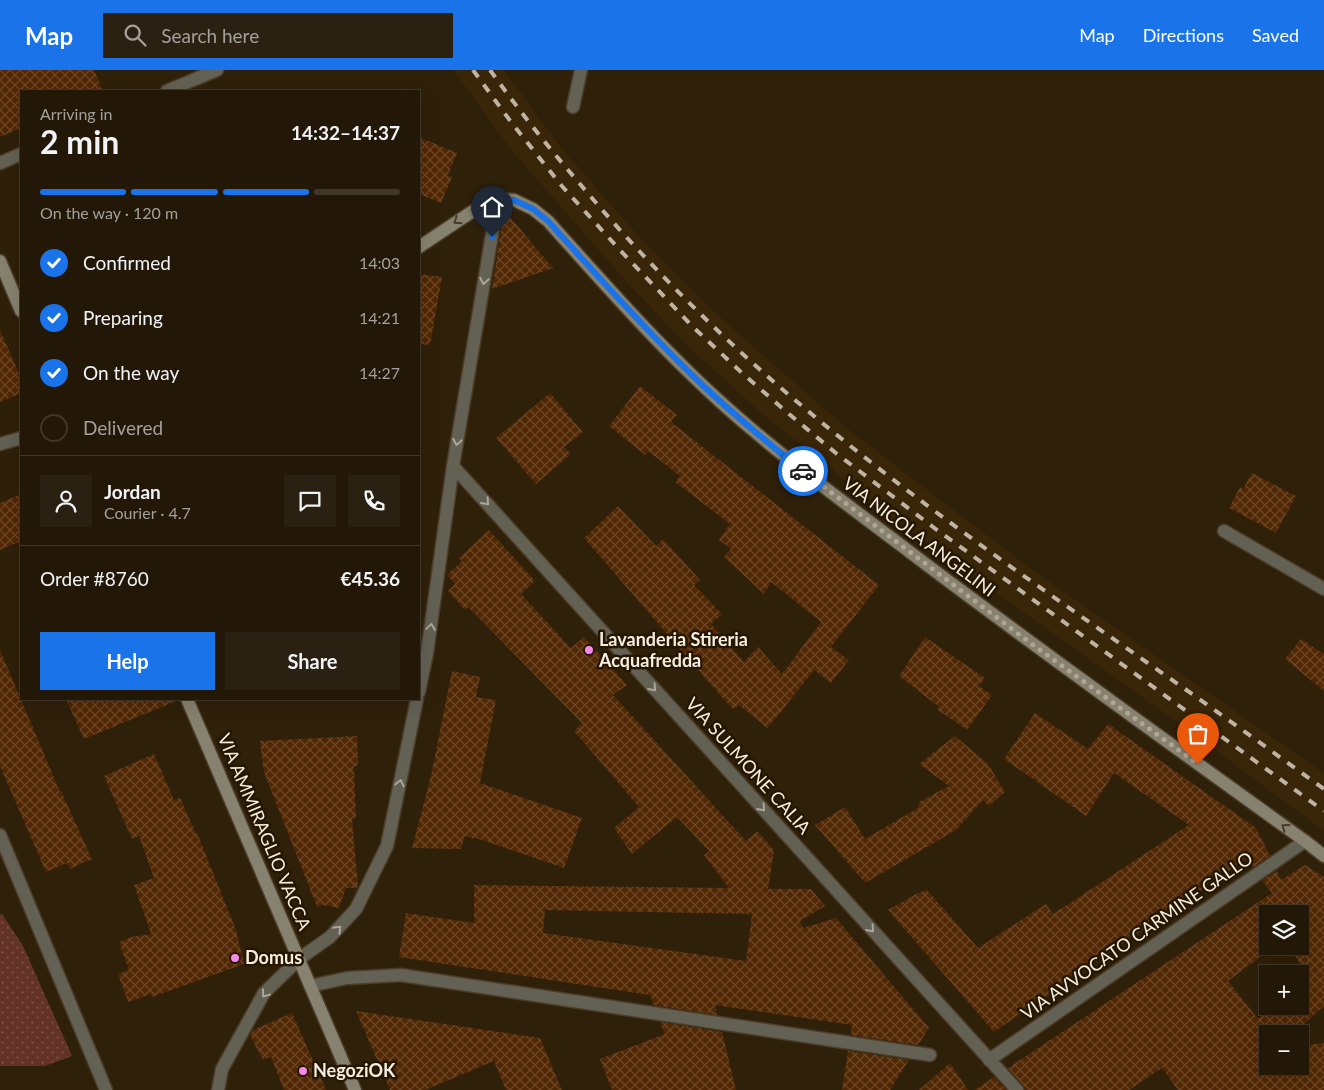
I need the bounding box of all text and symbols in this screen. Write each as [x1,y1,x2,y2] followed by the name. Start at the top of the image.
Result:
[103,13,453,58] search box
[25,21,73,50] text: Map
[121,21,149,49] icon: search
[161,24,259,47] text: Search here
[1079,24,1115,46] text: Map
[1143,24,1224,46] text: Directions
[1252,24,1299,46] text: Saved
[40,104,113,123] text: Arriving in
[291,121,400,144] text: 14:32–14:37
[40,122,119,161] text: 2 min
[471,186,513,237] pin
[478,193,506,221] icon: home
[40,203,178,222] text: On the way · 120 m
[454,215,463,224] one-way arrow
[40,249,68,277] icon: check
[83,251,171,274] text: Confirmed
[359,253,400,272] text: 14:03
[480,277,490,286] one-way arrow
[40,304,68,332] icon: check
[83,306,163,329] text: Preparing
[359,308,400,327] text: 14:21
[40,359,68,387] icon: check
[83,361,179,384] text: On the way
[359,363,400,382] text: 14:27
[83,416,163,439] text: Delivered
[453,437,463,446] one-way arrow
[778,446,828,496] courier
[789,457,817,485] icon: car
[839,472,1000,601] street label: VIA NICOLA ANGELINI
[40,475,92,527] button: person
[284,475,336,527] button: chat
[348,475,400,527] button: phone
[104,480,161,503] text: Jordan
[480,497,489,506] one-way arrow
[104,503,191,522] text: Courier · 4.7
[40,567,149,590] text: Order #8760
[340,567,400,590] text: €45.36
[425,623,435,631] one-way arrow
[598,628,748,671] place label: Lavanderia Stireria Acquafredda
[40,632,215,690] button: Help
[225,632,400,690] button: Share
[583,644,595,656] marker: Lavanderia Stireria Acquafredda
[647,682,656,691] one-way arrow
[682,692,816,839] street label: VIA SULMONE CALIA
[1177,713,1219,764] pin
[1184,720,1212,748] icon: bag
[213,730,317,934] street label: VIA AMMIRAGLIO VACCA
[394,778,405,787] one-way arrow
[756,803,765,812] one-way arrow
[1281,824,1291,833] one-way arrow
[1016,846,1257,1024] street label: VIA AVVOCATO CARMINE GALLO
[1259,905,1309,1075] map controls
[1259,905,1309,955] button: layers
[865,924,874,933] one-way arrow
[332,926,341,935] one-way arrow
[245,946,302,968] place label: Domus
[229,952,241,964] marker: Domus
[1259,965,1309,1015] button: +
[262,988,271,998] one-way arrow
[1259,1025,1309,1075] button: −
[313,1059,396,1081] place label: NegoziOK
[297,1065,309,1077] marker: NegoziOK

